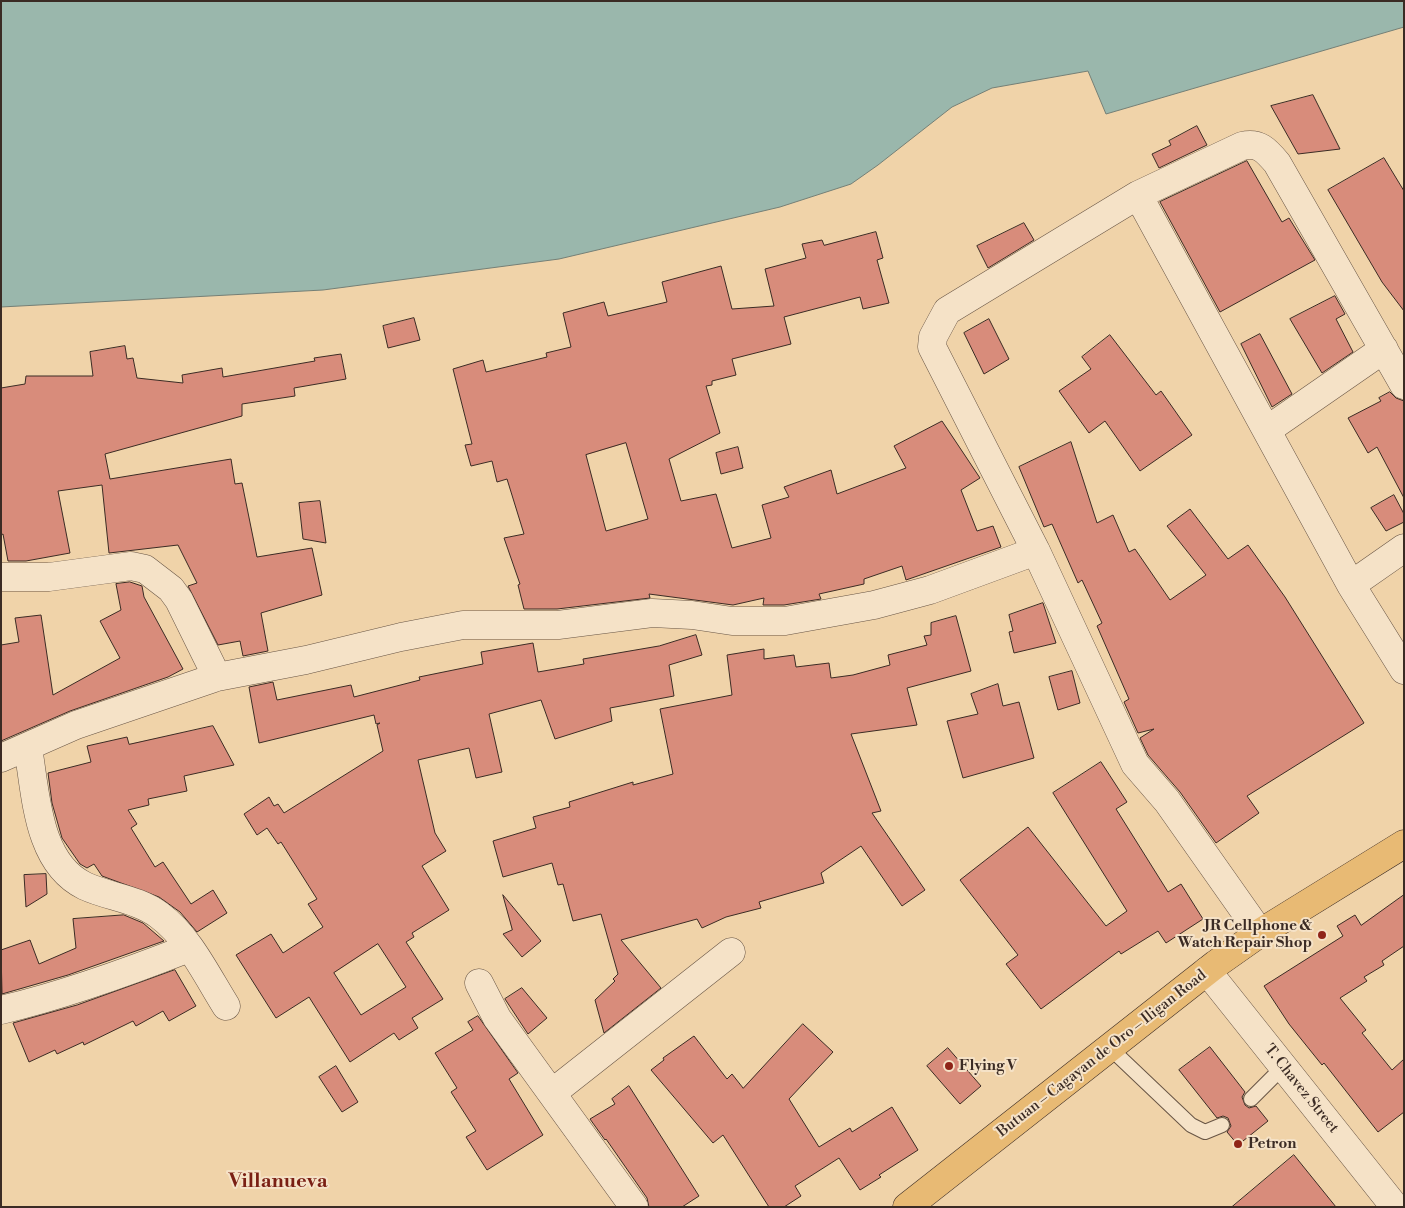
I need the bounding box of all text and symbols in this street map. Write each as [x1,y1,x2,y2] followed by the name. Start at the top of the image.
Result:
[1178,917,1312,952] place label: JR Cellphone & Watch Repair Shop
[1316,929,1328,941] marker: JR Cellphone & Watch Repair Shop
[994,967,1210,1141] street label: Butuan – Cagayan de Oro – Iligan Road
[1260,1041,1342,1137] street label: T. Chavez Street
[959,1057,1017,1075] place label: Flying V
[943,1060,955,1072] marker: Flying V
[1248,1135,1296,1153] place label: Petron
[1232,1138,1244,1150] marker: Petron
[229,1170,327,1194] district label: Villanueva

